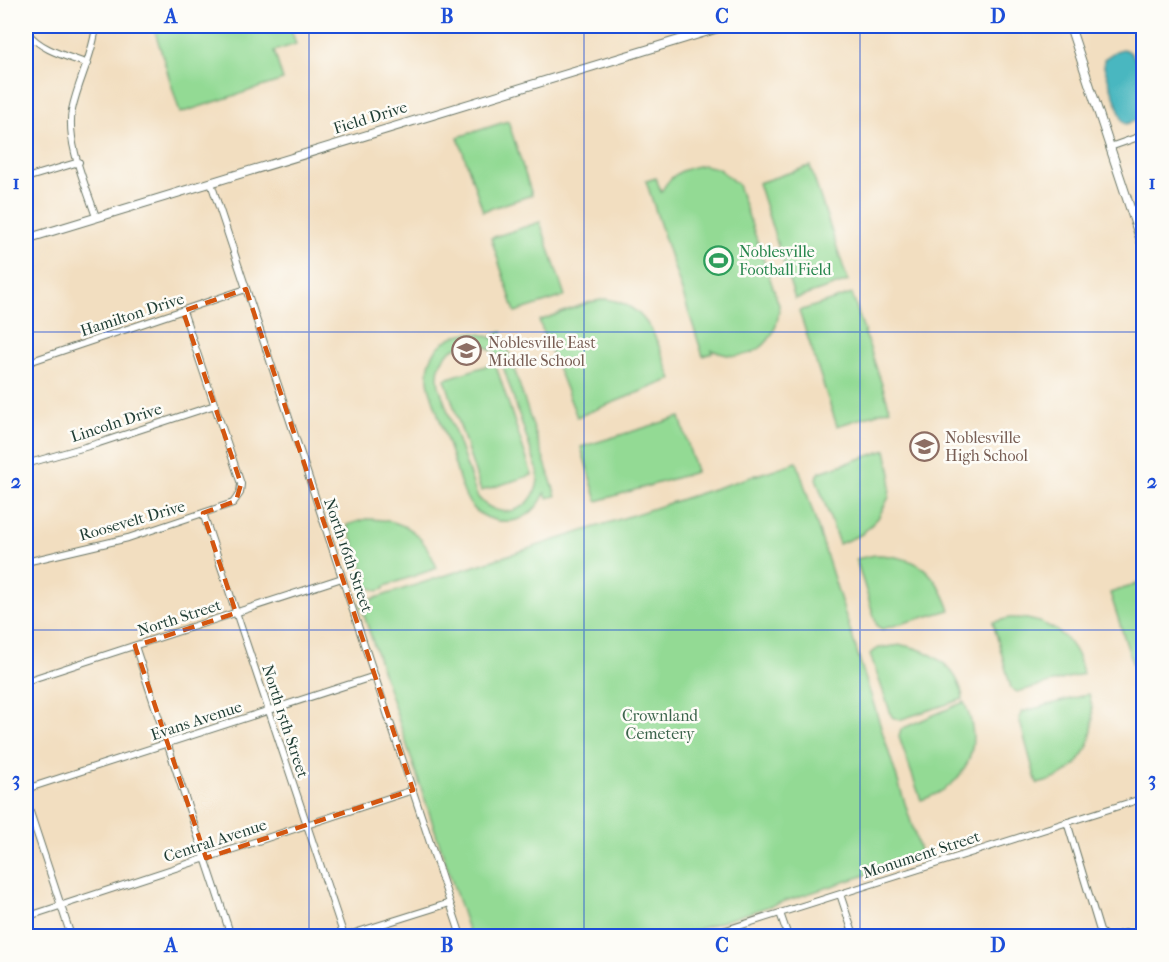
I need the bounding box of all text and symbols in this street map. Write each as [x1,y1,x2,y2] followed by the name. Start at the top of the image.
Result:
[163,5,179,28] text: A
[440,5,454,28] text: B
[715,5,729,28] text: C
[990,5,1006,28] text: D
[331,97,410,138] street label: Field Drive
[12,171,20,194] text: 1
[1148,171,1156,194] text: 1
[739,242,832,279] place label: Noblesville Football Field
[702,244,734,276] sports icon: Noblesville Football Field
[78,289,186,340] street label: Hamilton Drive
[488,333,596,370] place label: Noblesville East Middle School
[451,335,483,367] school or university icon: Noblesville East Middle School
[68,399,164,446] street label: Lincoln Drive
[945,428,1029,465] place label: Noblesville High School
[908,430,940,462] school or university icon: Noblesville High School
[11,470,21,493] text: 2
[1147,470,1157,493] text: 2
[77,496,187,545] street label: Roosevelt Drive
[320,496,377,615] street label: North 16th Street
[135,595,224,640] street label: North Street
[258,662,313,780] street label: North 15th Street
[148,697,244,744] street label: Evans Avenue
[622,706,698,743] park label: Crownland Cemetery
[12,768,20,791] text: 3
[1148,768,1156,791] text: 3
[161,815,269,866] street label: Central Avenue
[860,826,983,882] street label: Monument Street
[163,934,179,957] text: A
[440,934,454,957] text: B
[715,934,729,957] text: C
[990,934,1006,957] text: D

